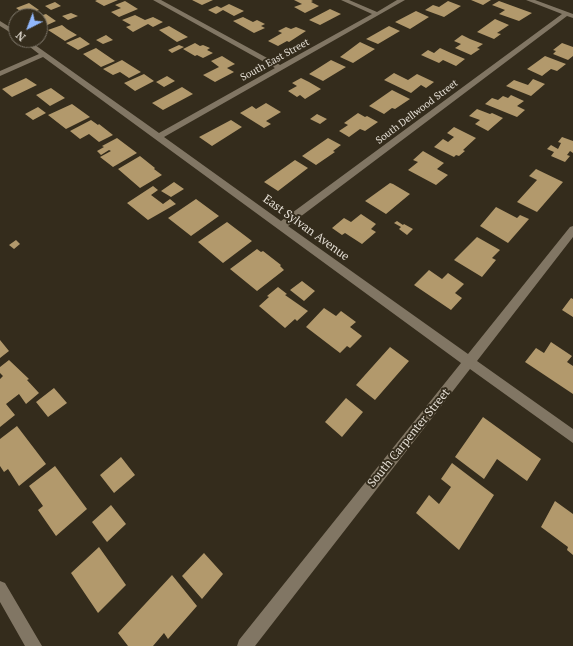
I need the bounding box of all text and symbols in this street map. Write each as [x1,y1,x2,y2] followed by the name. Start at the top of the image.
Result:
[8,8,48,48] north arrow
[13,28,28,44] text: N
[239,36,311,84] street label: South East Street
[374,77,460,147] street label: South Dellwood Street
[260,192,352,264] street label: East Sylvan Avenue
[365,386,453,490] street label: South Carpenter Street

